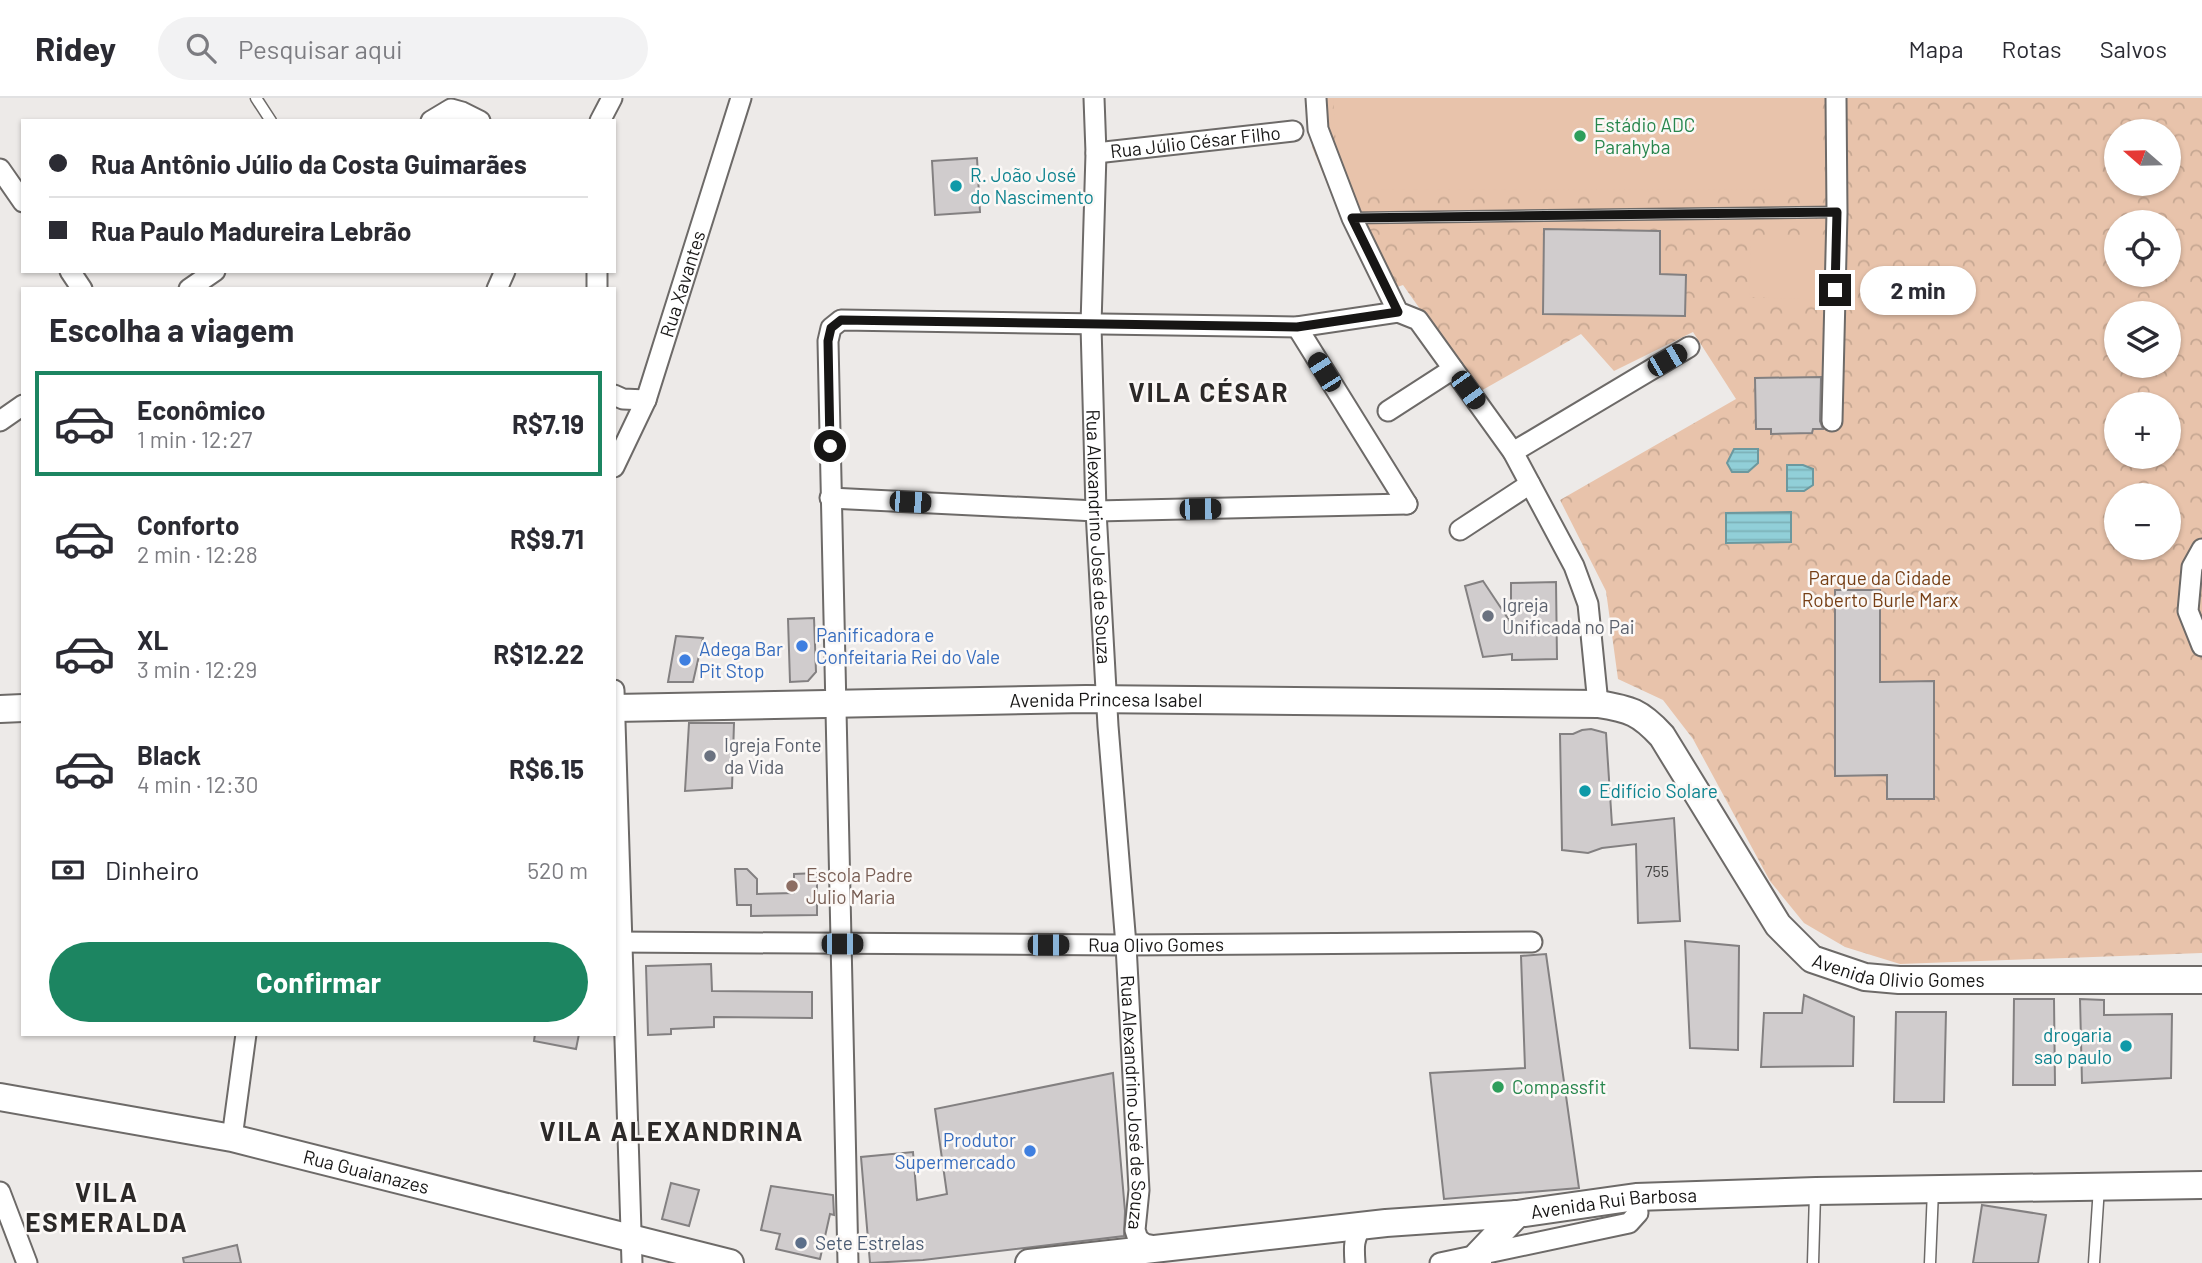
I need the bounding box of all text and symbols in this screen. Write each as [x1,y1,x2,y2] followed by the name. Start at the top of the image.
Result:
[158,17,648,80] search box
[35,28,116,68] text: Ridey
[182,29,220,67] icon: search
[238,33,403,64] text: Pesquisar aqui
[1909,34,1964,63] text: Mapa
[2002,34,2062,63] text: Rotas
[2100,34,2167,63] text: Salvos
[1594,113,1695,158] place label: Estádio ADC Parahyba
[2104,119,2180,196] north arrow
[2104,119,2181,560] map controls
[1109,120,1282,162] street label: Rua Júlio César Filho
[1572,128,1588,144] marker: Estádio ADC Parahyba
[91,148,527,179] text: Rua Antônio Júlio da Costa Guimarães
[970,163,1094,208] place label: R. João José do Nascimento
[948,178,964,194] marker: R. João José do Nascimento
[2104,210,2181,287] button: locate
[91,215,411,246] text: Rua Paulo Madureira Lebrão
[655,228,710,340] street label: Rua Xavantes
[1860,266,1975,314] callout: 2 min
[1819,274,1851,306] route end
[1890,276,1946,304] text: 2 min
[2104,301,2181,378] button: layers
[49,310,294,348] text: Escolha a viagem
[1644,340,1691,380] car
[1304,349,1345,395] car
[1448,367,1489,413] car
[1129,376,1289,407] district label: VILA CÉSAR
[53,392,116,455] icon: car
[2104,392,2181,469] button: +
[137,394,266,425] text: Econômico
[512,408,584,439] text: R$7.19
[1082,409,1117,665] street label: Rua Alexandrino José de Souza
[137,425,252,453] text: 1 min · 12:27
[814,430,846,462] route start
[2104,483,2181,560] button: −
[889,490,932,514] car
[1179,498,1222,520] car
[53,507,116,570] icon: car
[137,509,240,540] text: Conforto
[510,523,584,554] text: R$9.71
[137,540,258,568] text: 2 min · 12:28
[1802,566,1958,611] park label: Parque da Cidade Roberto Burle Marx
[1502,593,1635,638] place label: Igreja Unificada no Pai
[1480,608,1496,624] marker: Igreja Unificada no Pai
[53,622,116,685] icon: car
[816,623,1000,668] place label: Panificadora e Confeitaria Rei do Vale
[137,624,168,655] text: XL
[699,637,783,682] place label: Adega Bar Pit Stop
[493,638,584,669] text: R$12.22
[794,638,810,654] marker: Panificadora e Confeitaria Rei do Vale
[677,652,693,668] marker: Adega Bar Pit Stop
[137,655,257,683] text: 3 min · 12:29
[1009,687,1203,711] street label: Avenida Princesa Isabel
[724,733,822,778] place label: Igreja Fonte da Vida
[53,737,116,800] icon: car
[137,739,201,770] text: Black
[702,748,718,764] marker: Igreja Fonte da Vida
[509,753,584,784] text: R$6.15
[137,770,259,798] text: 4 min · 12:30
[1599,779,1718,802] place label: Edifício Solare
[1577,783,1593,799] marker: Edifício Solare
[49,851,87,889] icon: cash
[105,854,200,885] text: Dinheiro
[527,856,588,884] text: 520 m
[1645,861,1669,880] house number: 755
[806,863,913,908] place label: Escola Padre Julio Maria
[784,878,800,894] marker: Escola Padre Julio Maria
[1088,932,1224,956] street label: Rua Olivo Gomes
[822,934,864,955] car
[1028,935,1070,956] car
[49,942,588,1022] button: Confirmar
[1809,948,1985,991] street label: Avenida Olivio Gomes
[1117,975,1151,1231] street label: Rua Alexandrino José de Souza
[2034,1023,2112,1068] place label: drogaria sao paulo
[2118,1038,2134,1054] marker: drogaria sao paulo
[1512,1075,1606,1098] place label: Compassfit
[1490,1079,1506,1095] marker: Compassfit
[539,1115,805,1146] district label: VILA ALEXANDRINA
[894,1128,1016,1173] place label: Produtor Supermercado
[1022,1143,1038,1159] marker: Produtor Supermercado
[301,1144,432,1198] street label: Rua Guaianazes
[25,1176,189,1237] district label: VILA ESMERALDA
[1529,1183,1697,1223] street label: Avenida Rui Barbosa
[815,1231,924,1254] place label: Sete Estrelas
[793,1235,809,1251] marker: Sete Estrelas

